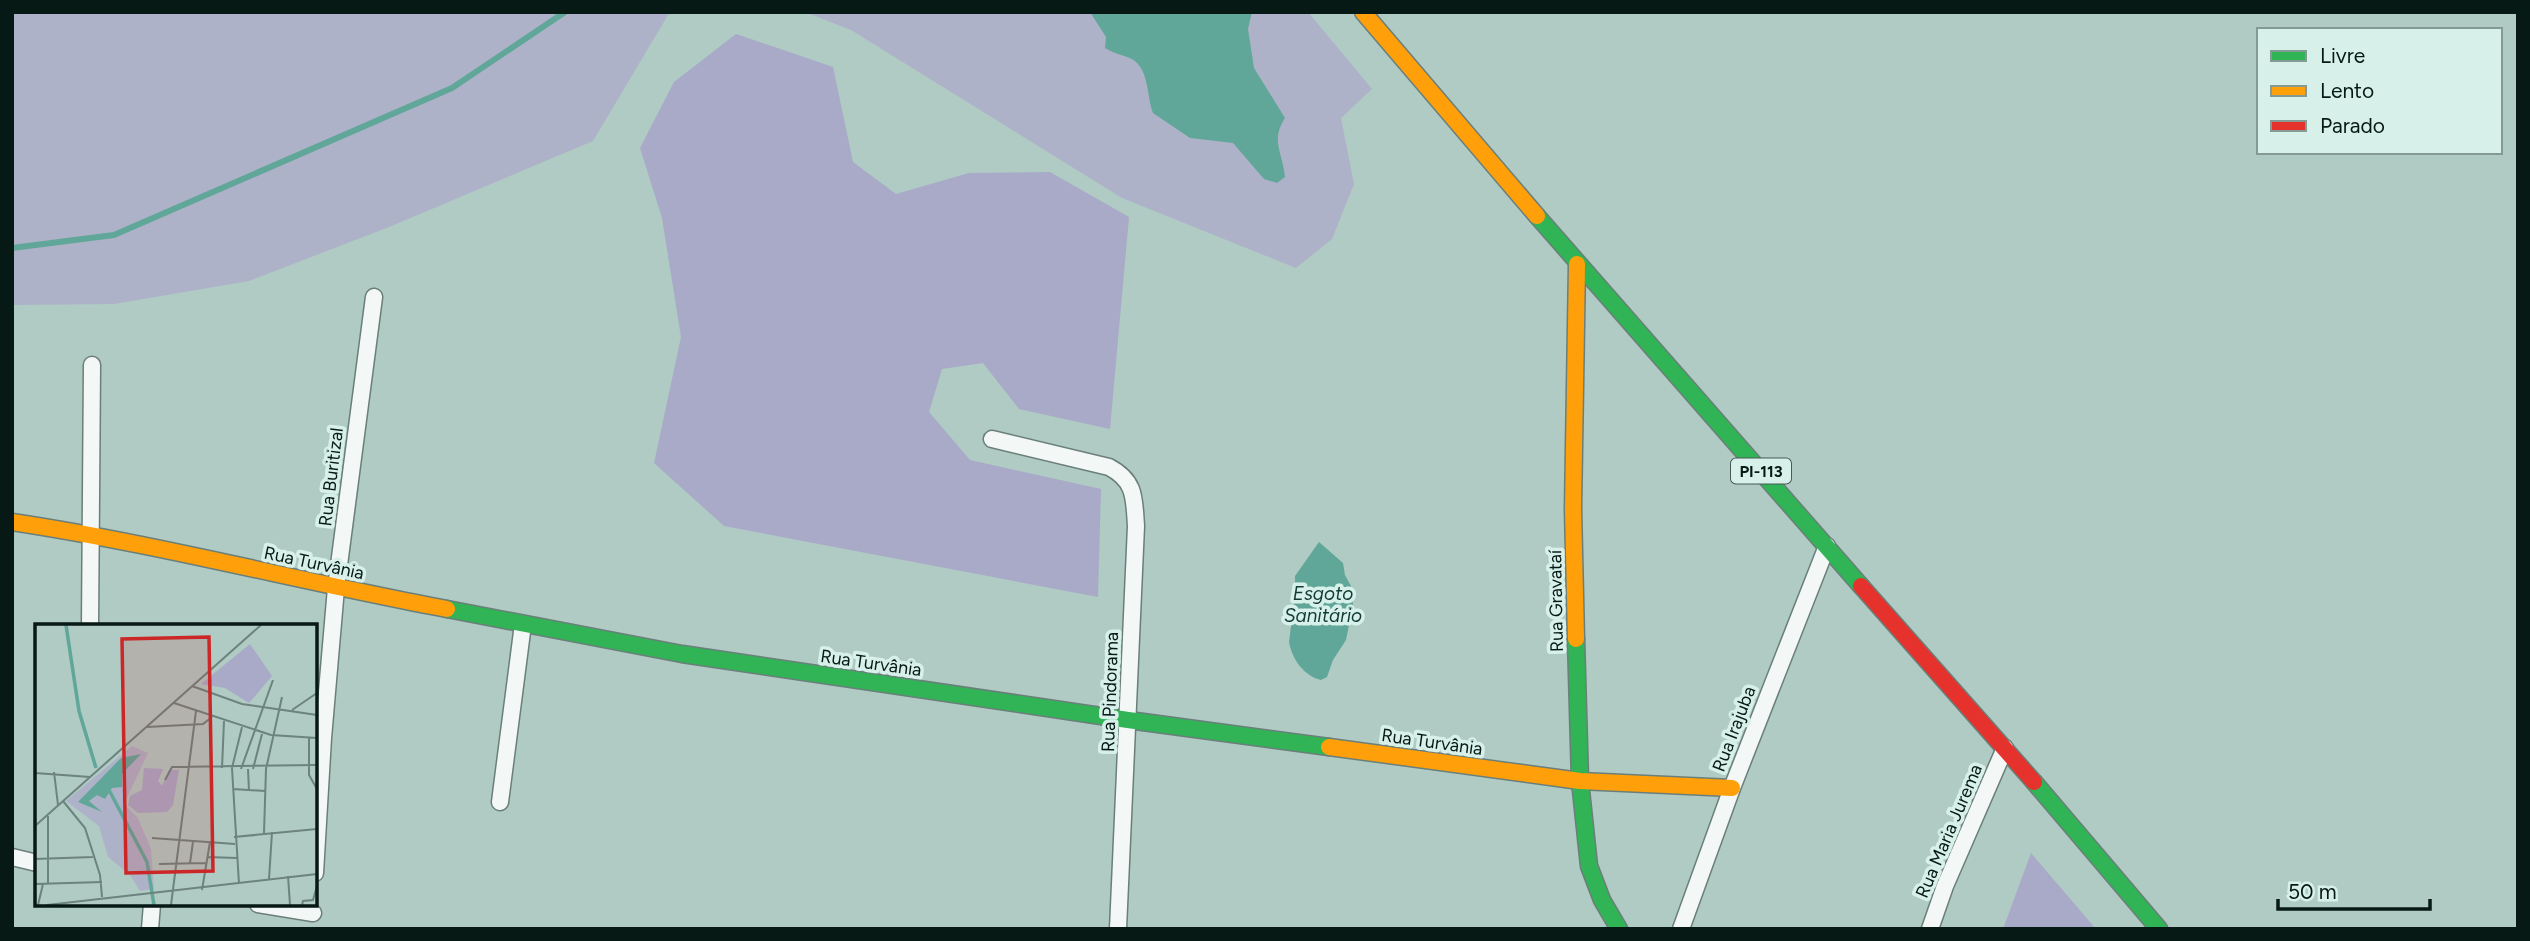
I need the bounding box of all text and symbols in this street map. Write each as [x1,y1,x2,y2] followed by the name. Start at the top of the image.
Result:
[2257,28,2502,154] legend
[2320,43,2365,68] text: Livre
[2320,78,2374,103] text: Lento
[2320,113,2385,138] text: Parado
[314,426,348,528] street label: Rua Buritizal
[1731,458,1791,484] road number: PI-113
[262,542,366,584] street label: Rua Turvânia
[1544,549,1568,652] street label: Rua Gravataí
[1284,582,1362,627] water label: Esgoto Sanitário
[35,624,317,906] inset map
[1097,631,1123,753] street label: Rua Pindorama
[819,645,923,681] street label: Rua Turvânia
[1708,683,1760,775] street label: Rua Irajuba
[1380,724,1484,760] street label: Rua Turvânia
[1911,761,1987,901] street label: Rua Maria Jurema
[2278,867,2430,911] scale bar
[2288,879,2337,904] text: 50 m

